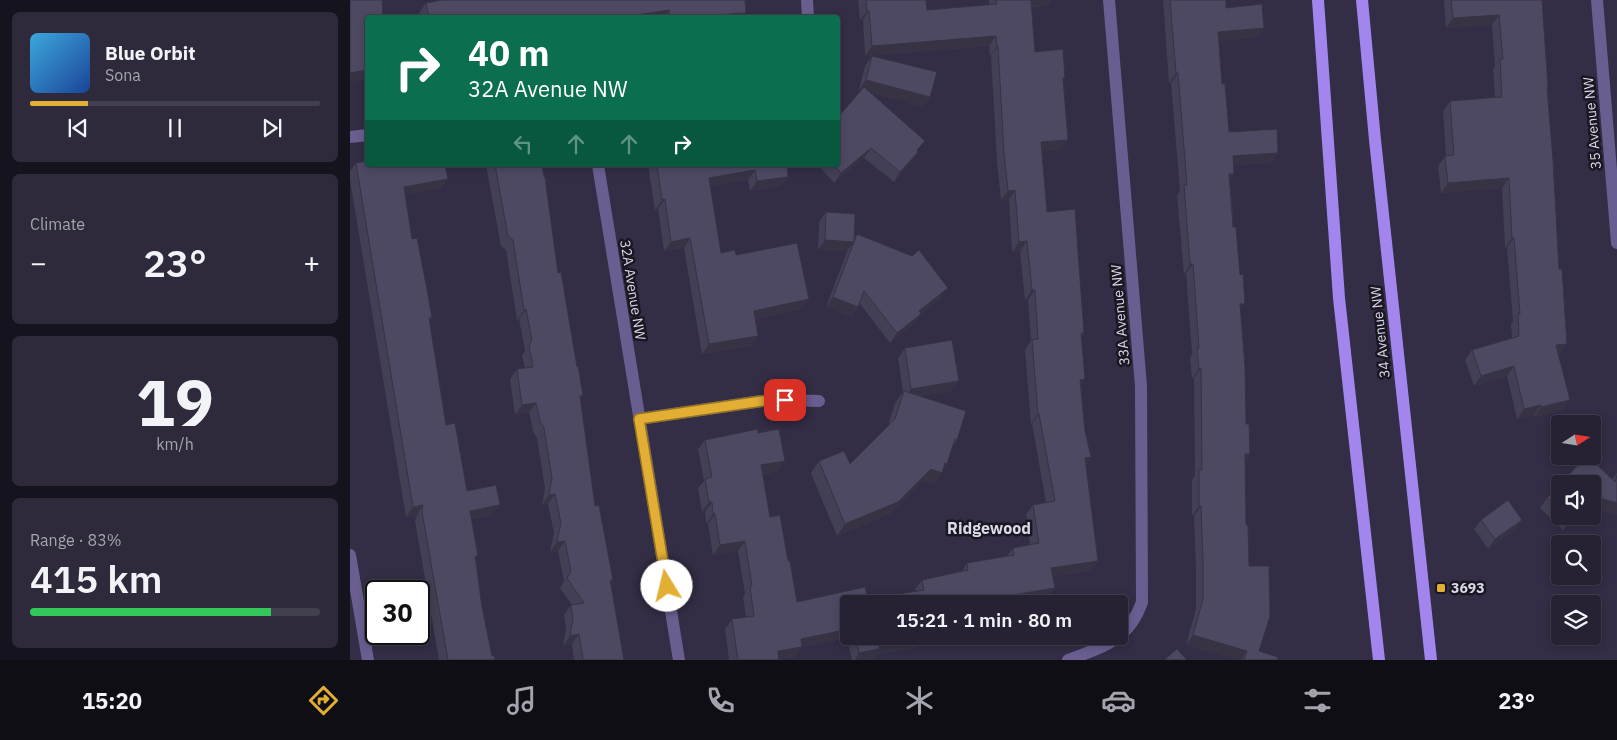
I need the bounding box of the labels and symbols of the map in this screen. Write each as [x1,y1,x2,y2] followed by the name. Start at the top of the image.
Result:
[1579,76,1605,170] street label: 35 Avenue NW
[616,238,650,342] street label: 32A Avenue NW
[1107,263,1133,366] street label: 33A Avenue NW
[1366,285,1394,379] street label: 34 Avenue NW
[764,379,806,421] pin
[1551,415,1601,465] north arrow
[947,518,1031,538] district label: Ridgewood
[640,559,692,611] position arrow
[1451,579,1485,597] place label: 3693
[365,580,430,645] speed limit sign: 30
[1435,582,1447,594] marker: 3693

